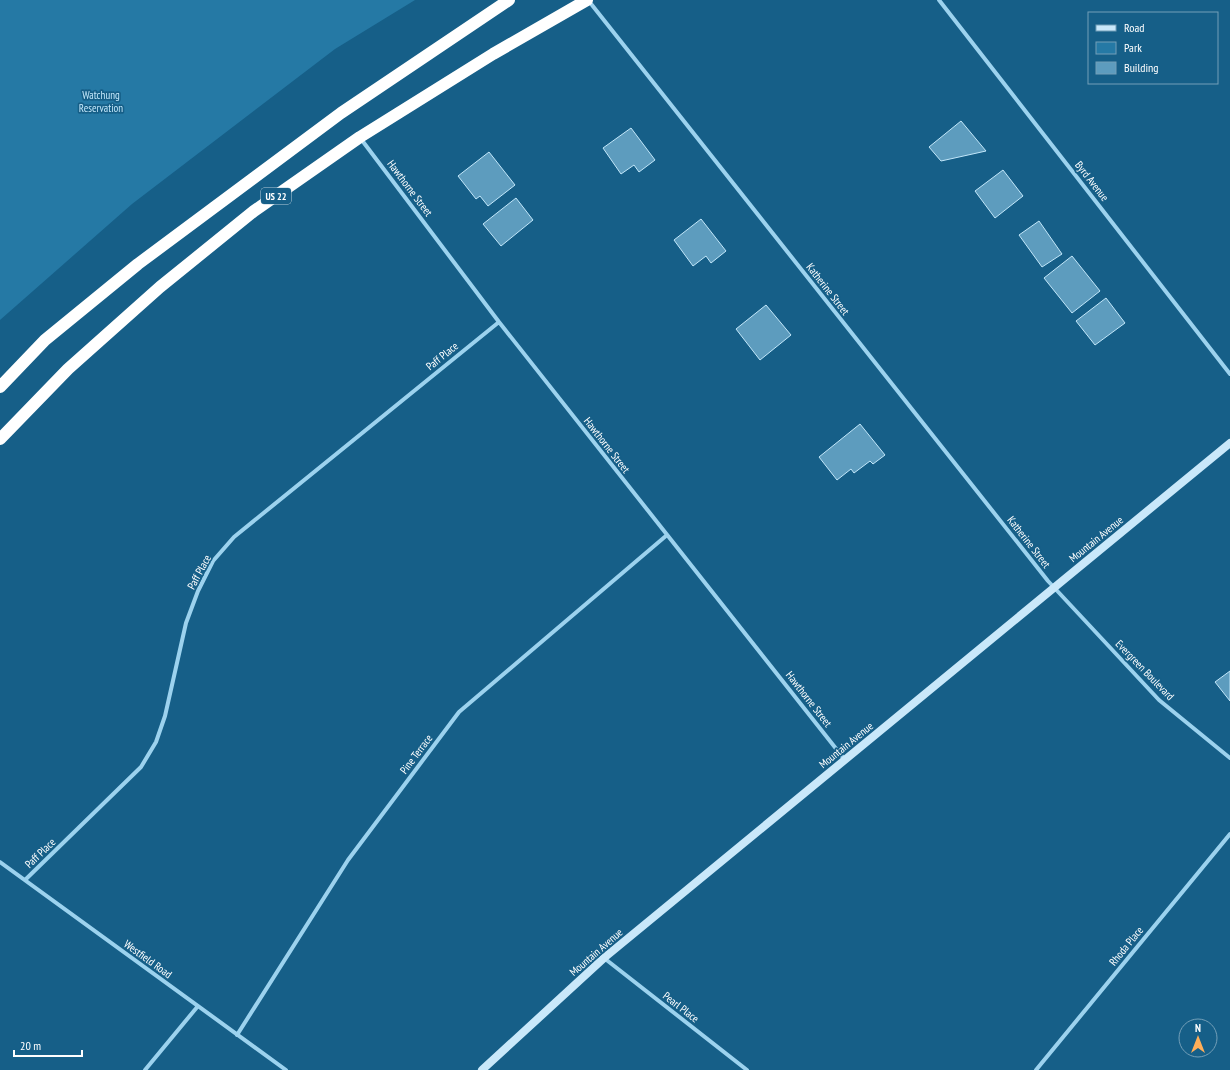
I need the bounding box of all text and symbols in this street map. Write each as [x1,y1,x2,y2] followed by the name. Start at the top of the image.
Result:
[1088,12,1218,84] legend
[1124,20,1144,35] text: Road
[1124,40,1142,55] text: Park
[1124,60,1159,75] text: Building
[79,88,123,115] park label: Watchung Reservation
[384,157,436,219] street label: Hawthorne Street
[1072,158,1112,204] street label: Byrd Avenue
[261,188,291,204] road number: US 22
[803,260,853,318] street label: Katherine Street
[423,339,461,373] street label: Paff Place
[581,414,633,476] street label: Hawthorne Street
[1004,513,1054,571] street label: Katherine Street
[1066,513,1126,565] street label: Mountain Avenue
[184,552,214,592] street label: Paff Place
[1113,637,1177,703] street label: Evergreen Boulevard
[783,668,835,730] street label: Hawthorne Street
[816,719,876,771] street label: Mountain Avenue
[397,731,436,777] street label: Pine Terrace
[22,835,59,871] street label: Paff Place
[1106,923,1146,969] street label: Rhoda Place
[567,925,626,979] street label: Mountain Avenue
[121,937,175,981] street label: Westfield Road
[660,989,702,1026] street label: Pearl Place
[1178,1018,1218,1058] north arrow
[1195,1021,1201,1035] text: N
[14,1032,82,1058] scale bar
[20,1038,41,1053] text: 20 m

